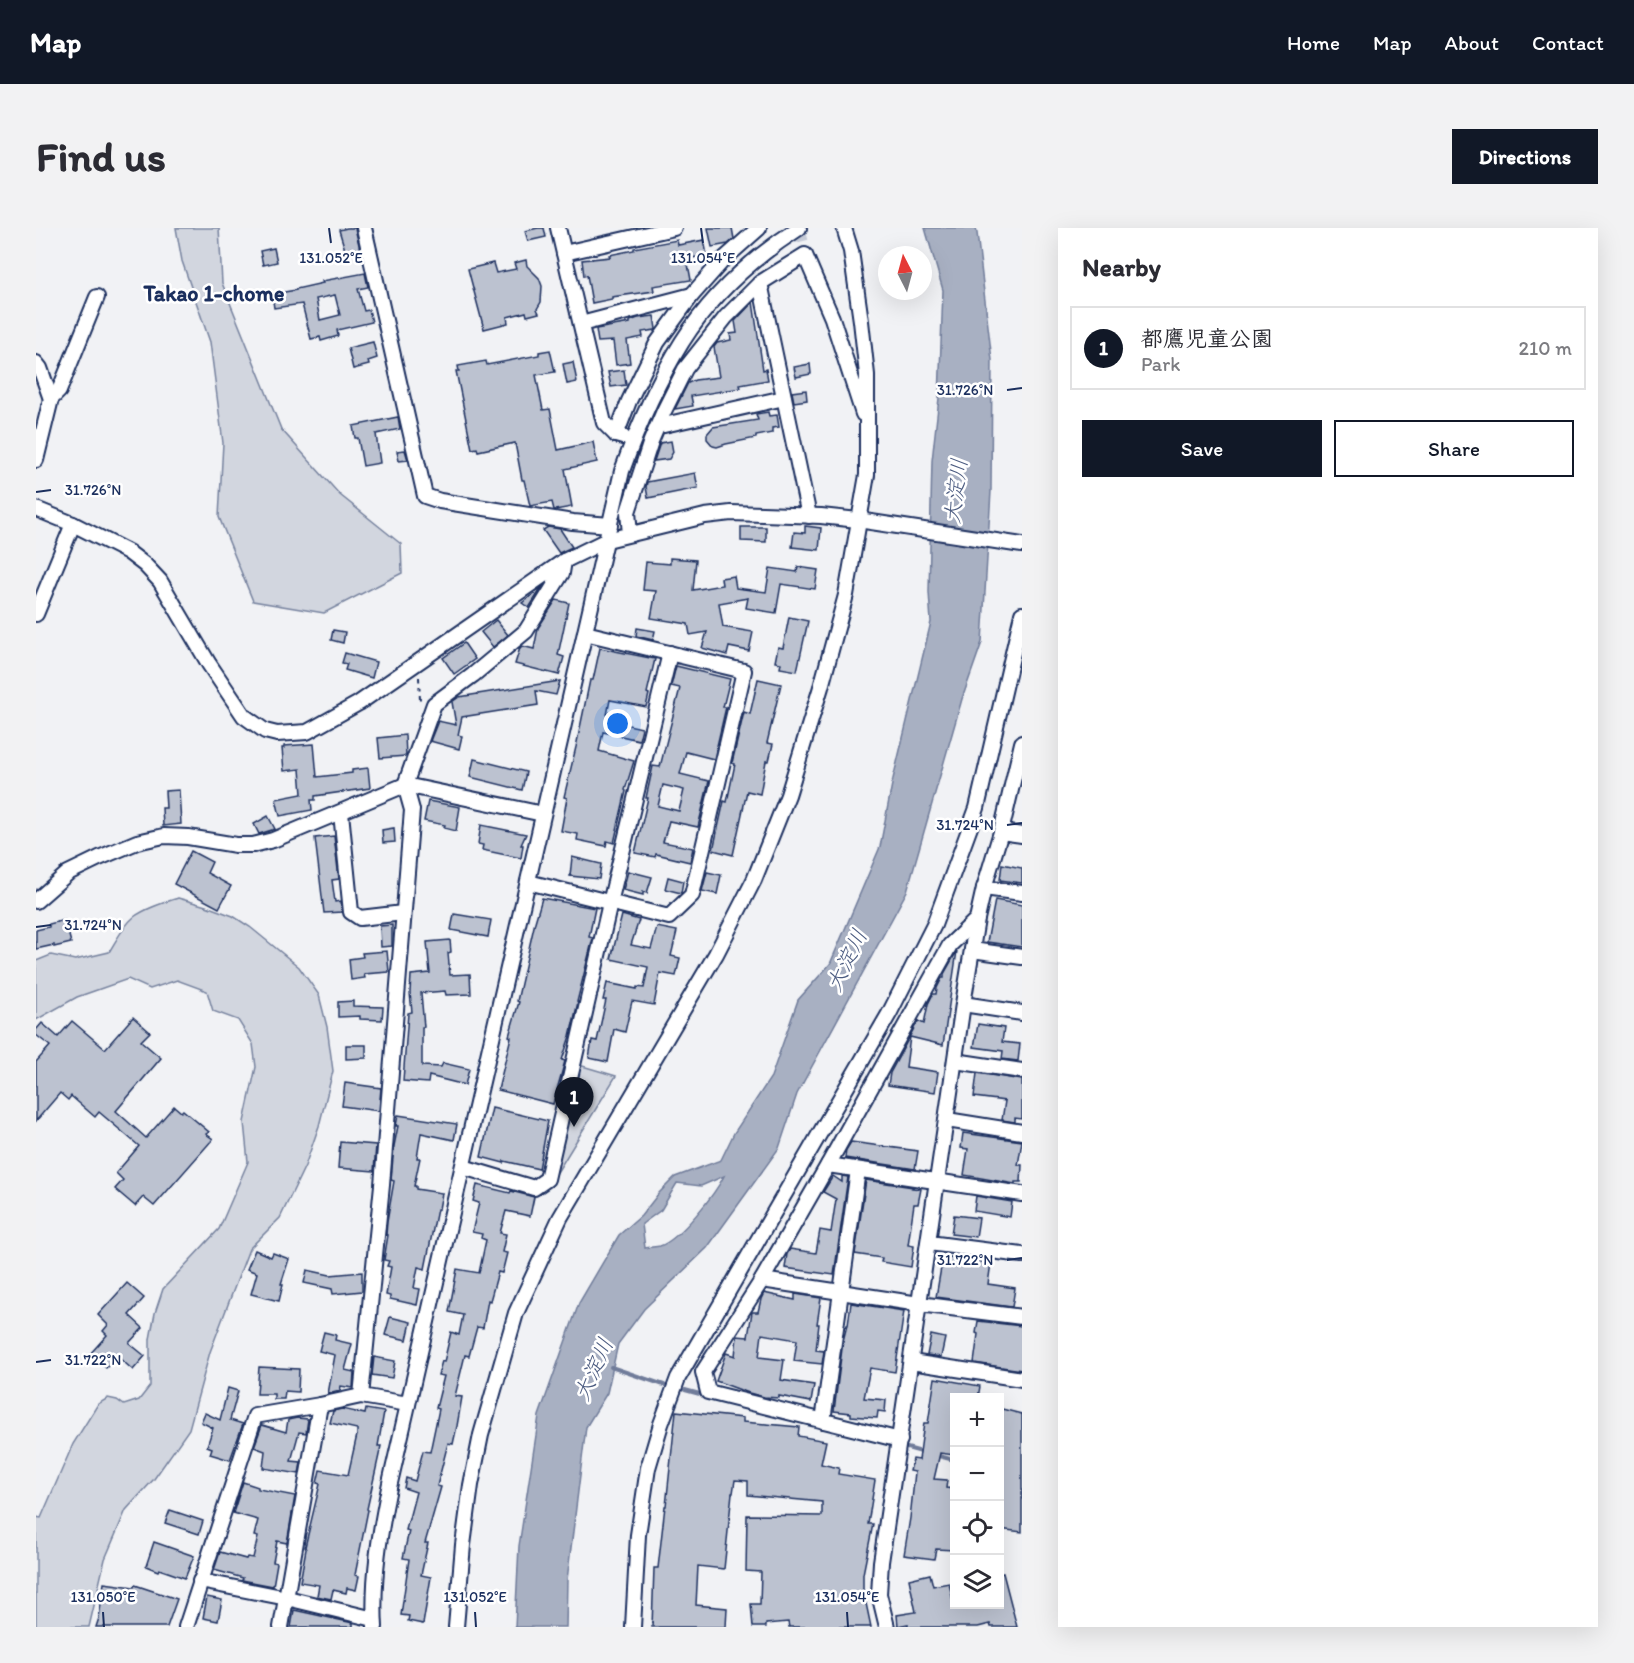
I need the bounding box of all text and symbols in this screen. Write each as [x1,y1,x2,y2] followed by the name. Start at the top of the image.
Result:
[30,25,81,59] text: Map
[1287,30,1340,55] text: Home
[1373,30,1412,55] text: Map
[1445,30,1499,55] text: About
[1532,30,1604,55] text: Contact
[1452,129,1598,184] button: Directions
[36,131,166,182] text: Find us
[878,246,932,300] north arrow
[299,249,363,267] text: 131.052°E
[671,249,735,267] text: 131.054°E
[1082,251,1161,283] text: Nearby
[143,280,284,307] district label: Takao 1-chome
[1141,325,1273,352] text: 都鷹児童公園
[1099,336,1108,360] text: 1
[1519,336,1572,360] text: 210 m
[1141,352,1180,376] text: Park
[937,381,993,399] text: 31.726°N
[1082,420,1322,477] button: Save
[1334,420,1574,477] button: Share
[938,457,973,525] water label: 大淀川
[65,481,121,499] text: 31.726°N
[603,709,632,738] your location
[936,816,994,834] text: 31.724°N
[64,916,122,934] text: 31.724°N
[820,925,873,996] water label: 大淀川
[554,1078,594,1127] pin: 1
[937,1251,993,1269] text: 31.722°N
[568,1334,619,1405] water label: 大淀川
[65,1351,121,1369] text: 31.722°N
[950,1393,1004,1609] map controls
[950,1393,1004,1447] button: +
[950,1447,1004,1501] button: −
[950,1501,1004,1555] button: locate
[950,1555,1004,1609] button: layers
[71,1588,135,1606] text: 131.050°E
[443,1588,507,1606] text: 131.052°E
[815,1588,879,1606] text: 131.054°E

